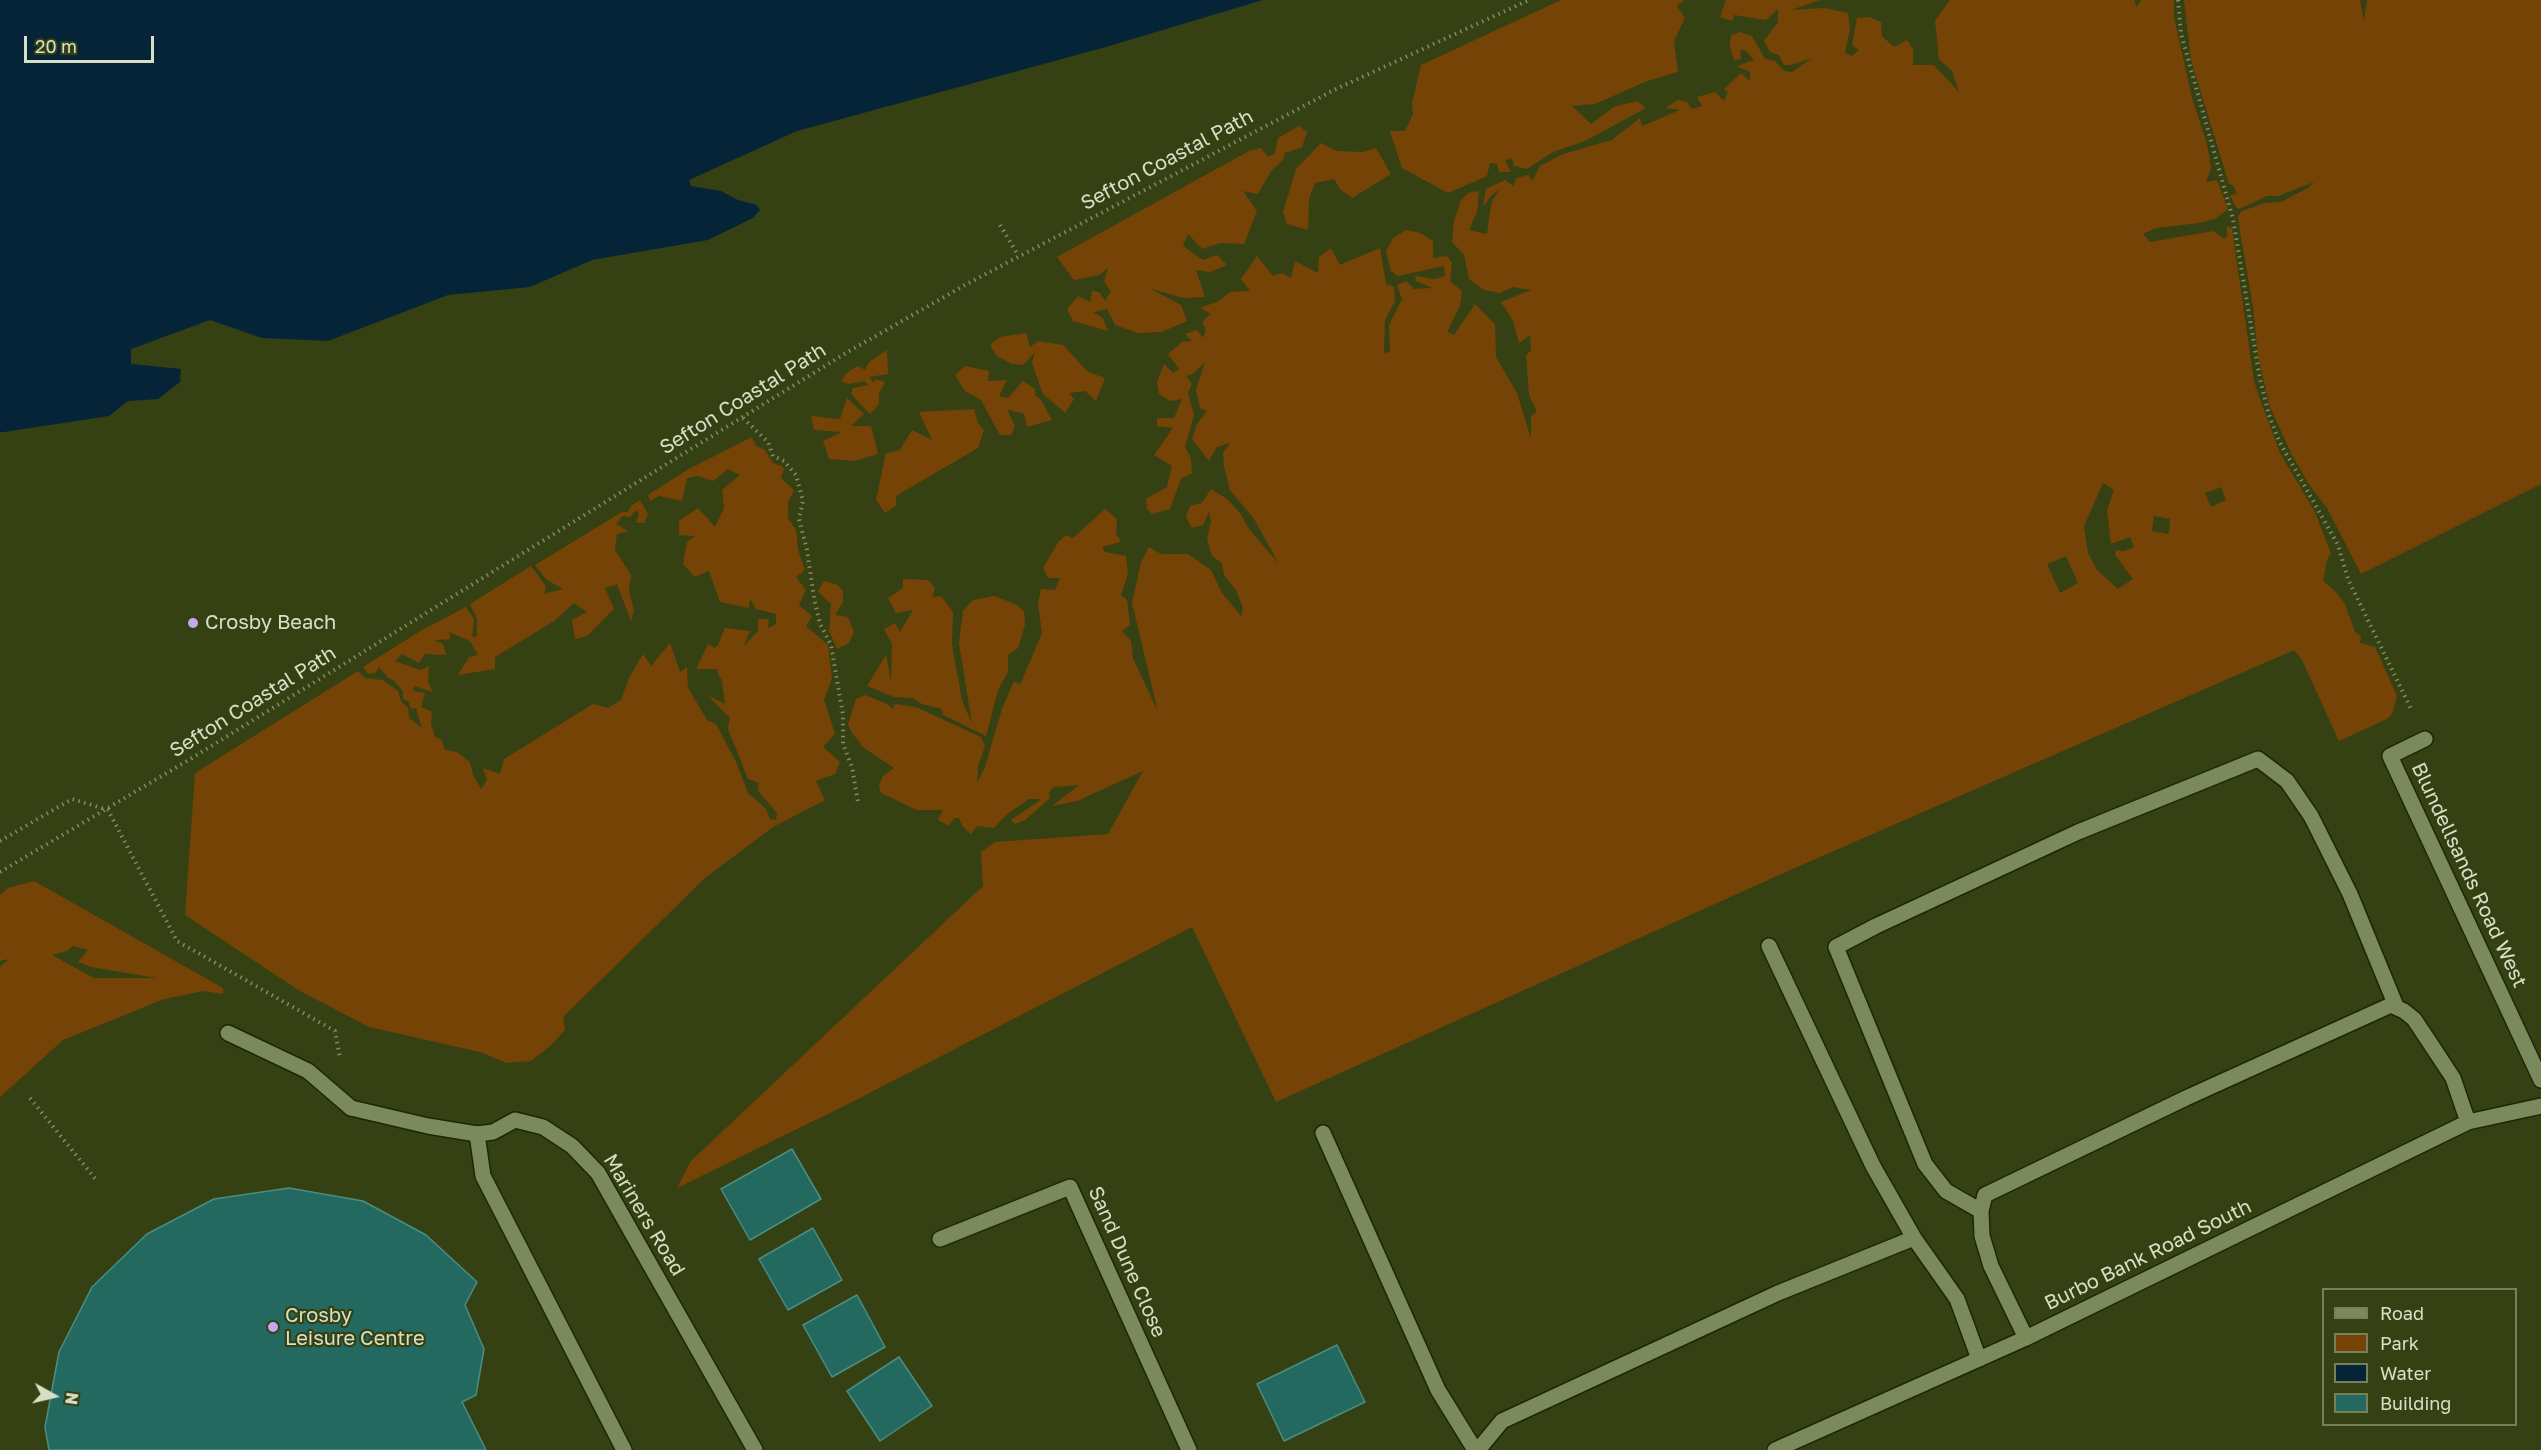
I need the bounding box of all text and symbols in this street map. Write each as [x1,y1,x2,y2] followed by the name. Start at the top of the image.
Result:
[27,24,158,62] scale bar
[35,35,77,57] text: 20 m
[1077,104,1257,216] street label: Sefton Coastal Path
[655,338,831,460] street label: Sefton Coastal Path
[205,611,336,635] place label: Crosby Beach
[186,616,200,630] marker: Crosby Beach
[165,641,341,763] street label: Sefton Coastal Path
[2406,759,2532,991] street label: Blundellsands Road West
[598,1150,690,1280] street label: Mariners Road
[1083,1183,1171,1341] street label: Sand Dune Close
[2041,1194,2255,1316] street label: Burbo Bank Road South
[2322,1288,2517,1426] legend
[2380,1302,2424,1324] text: Road
[285,1304,425,1351] place label: Crosby Leisure Centre
[266,1320,280,1334] marker: Crosby Leisure Centre
[2380,1332,2419,1354] text: Park
[2380,1362,2431,1384] text: Water
[24,1366,84,1426] north arrow
[61,1391,83,1406] text: N
[2380,1392,2451,1414] text: Building

